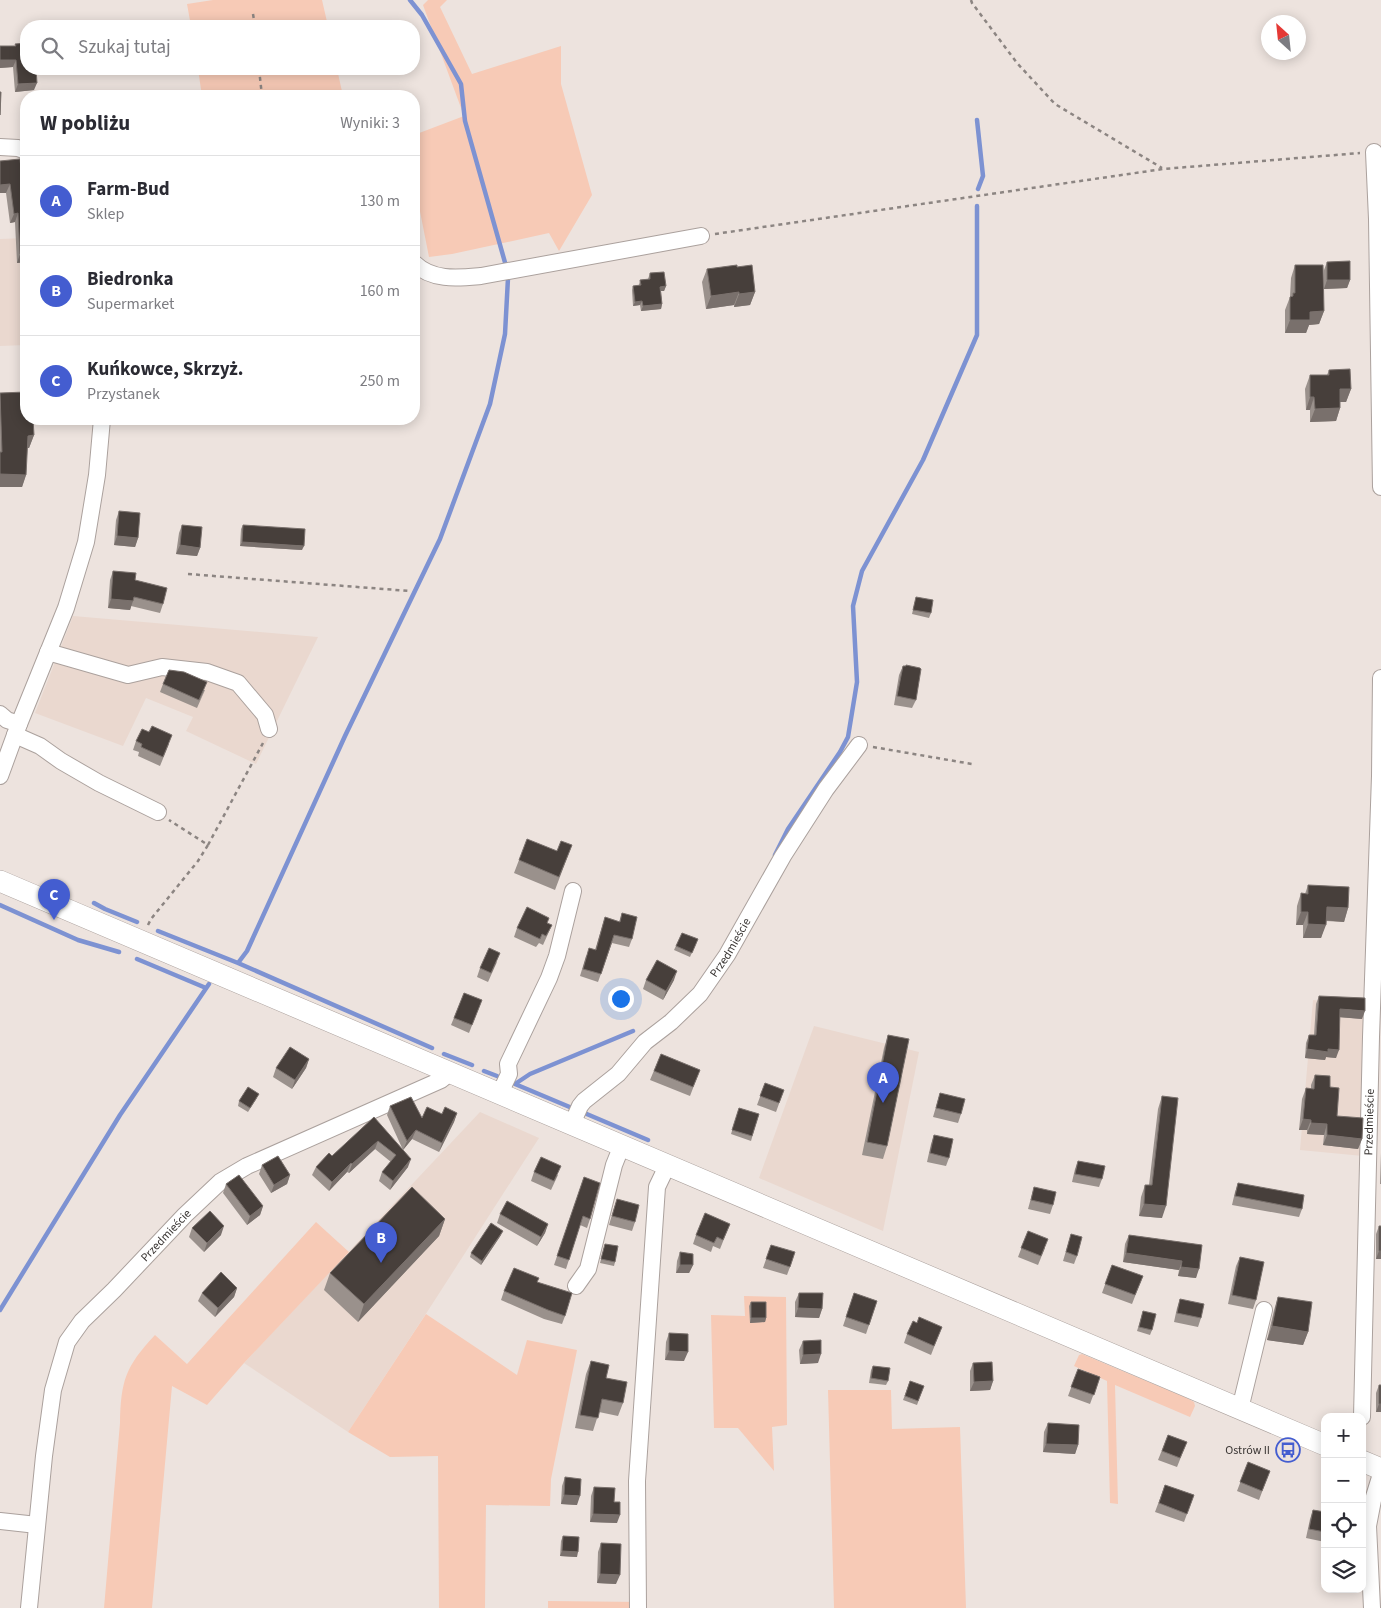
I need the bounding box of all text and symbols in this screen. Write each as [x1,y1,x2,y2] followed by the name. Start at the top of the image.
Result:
[1261,15,1306,60] north arrow
[20,20,420,75] search box
[38,34,66,62] icon: search
[78,34,171,61] text: Szukaj tutaj
[40,108,130,138] text: W pobliżu
[340,112,400,134] text: Wyniki: 3
[87,176,170,203] text: Farm-Bud
[51,190,61,212] text: A
[360,190,400,212] text: 130 m
[87,203,124,225] text: Sklep
[87,266,174,293] text: Biedronka
[51,280,61,302] text: B
[360,280,400,302] text: 160 m
[87,293,174,315] text: Supermarket
[87,356,243,383] text: Kuńkowce, Skrzyż.
[51,370,61,392] text: C
[360,370,400,392] text: 250 m
[87,383,160,405] text: Przystanek
[38,879,70,920] pin: C
[706,915,755,981] street label: Przedmieście
[608,986,634,1012] your location
[867,1062,899,1103] pin: A
[1360,1088,1378,1156] street label: Przedmieście
[137,1205,195,1265] street label: Przedmieście
[365,1222,397,1263] pin: B
[1321,1413,1366,1593] map controls
[1321,1413,1366,1458] button: +
[1275,1437,1301,1463] bus stop icon: Ostrów II
[1225,1442,1270,1459] place label: Ostrów II
[1321,1458,1366,1503] button: −
[1321,1503,1366,1548] button: locate
[1321,1548,1366,1593] button: layers

